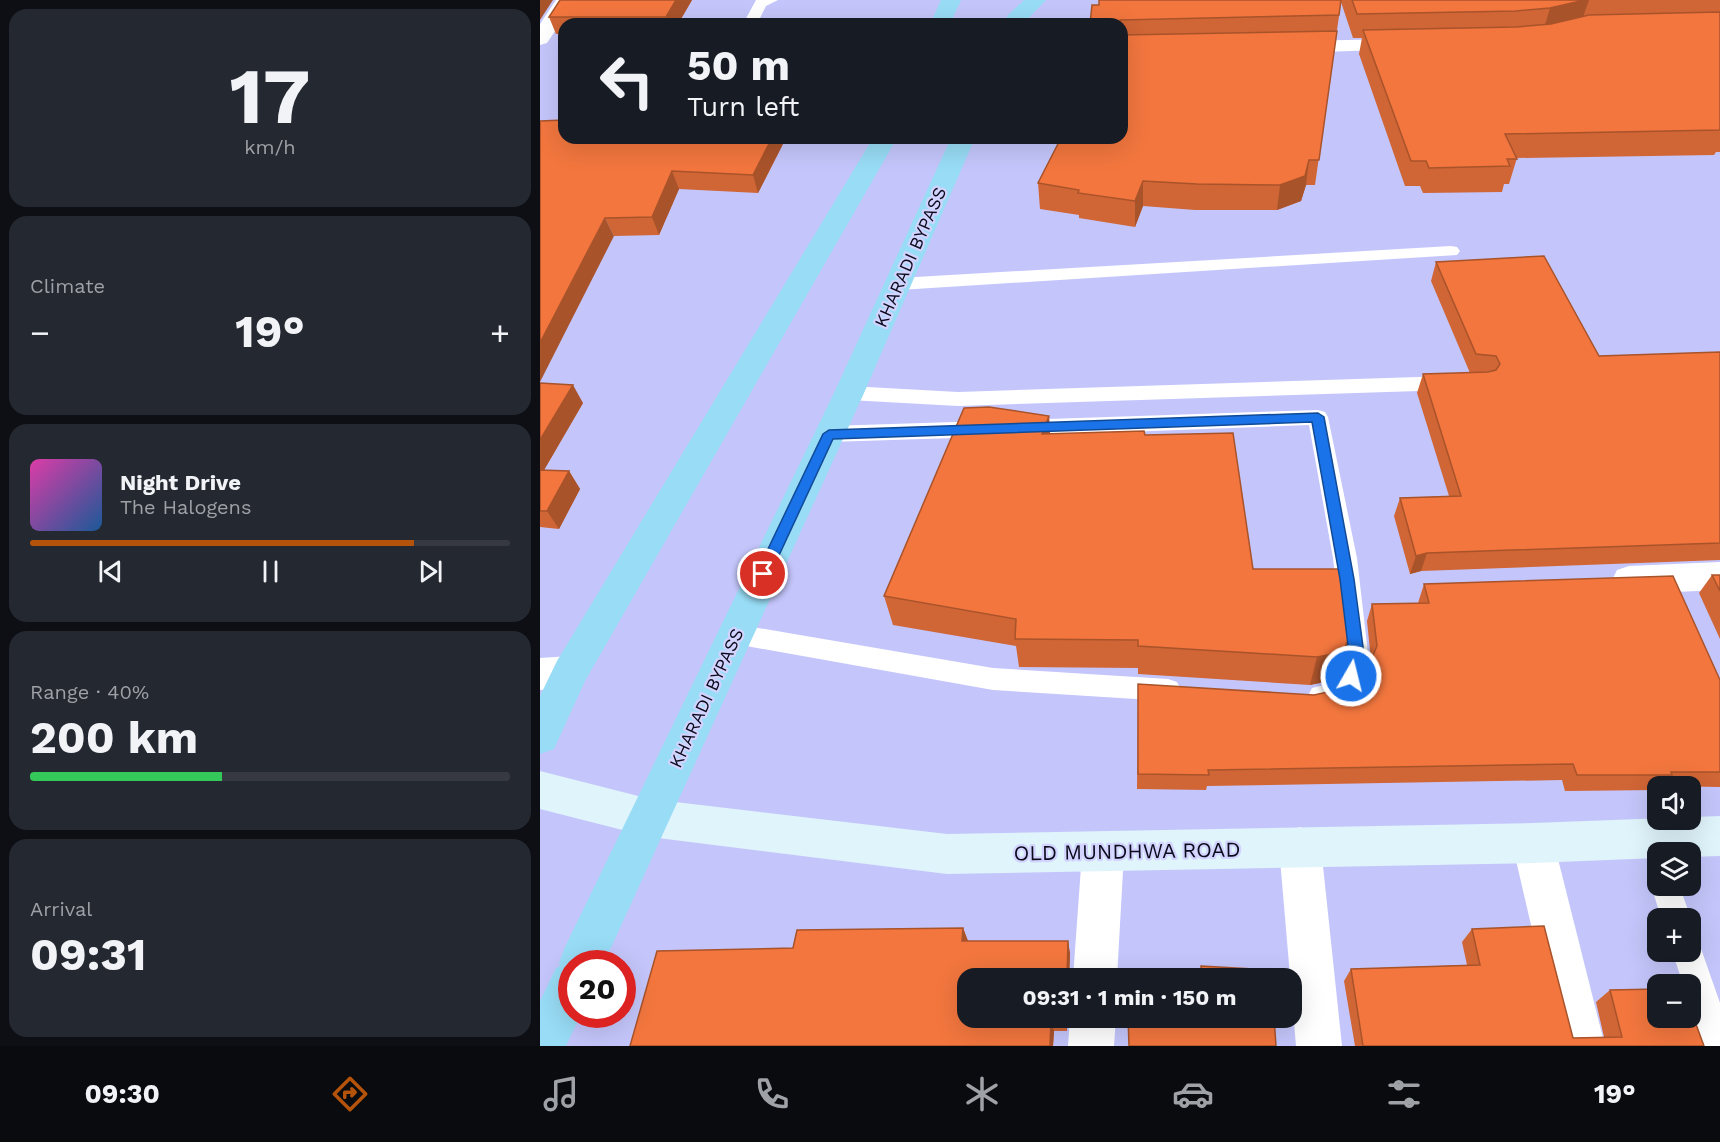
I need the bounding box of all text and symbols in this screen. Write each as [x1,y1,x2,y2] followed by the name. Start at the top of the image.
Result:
[687,41,790,90] text: 50 m
[588,42,666,120] icon: left
[229,50,311,142] text: 17
[687,91,799,123] text: Turn left
[244,135,296,159] text: km/h
[870,184,950,330] street label: KHARADI BYPASS
[30,274,105,298] text: Climate
[235,305,305,358] text: 19°
[30,313,50,352] text: −
[490,313,510,352] text: +
[120,470,241,495] text: Night Drive
[120,495,252,519] text: The Halogens
[737,548,788,599] pin
[94,555,127,588] icon: previous
[254,555,287,588] icon: pause
[414,555,447,588] icon: next
[746,557,779,590] icon: arrive
[664,625,748,771] street label: KHARADI BYPASS
[1319,644,1383,708] position arrow
[30,680,149,704] text: Range · 40%
[30,711,198,764] text: 200 km
[1647,776,1701,1028] map controls
[1647,776,1701,830] button: sound
[1013,837,1241,865] street label: OLD MUNDHWA ROAD
[1647,842,1701,896] button: layers
[30,897,92,921] text: Arrival
[1647,908,1701,962] button: +
[30,928,146,981] text: 09:31
[558,950,636,1028] speed limit sign: 20
[1647,974,1701,1028] button: −
[1023,985,1236,1010] text: 09:31 · 1 min · 150 m
[329,1073,371,1115] icon: directions
[540,1073,582,1115] icon: music
[751,1073,793,1115] icon: phone
[961,1073,1003,1115] icon: climate
[1172,1073,1214,1115] icon: car
[1383,1073,1425,1115] icon: filters
[84,1078,160,1110] text: 09:30
[1594,1078,1636,1110] text: 19°

